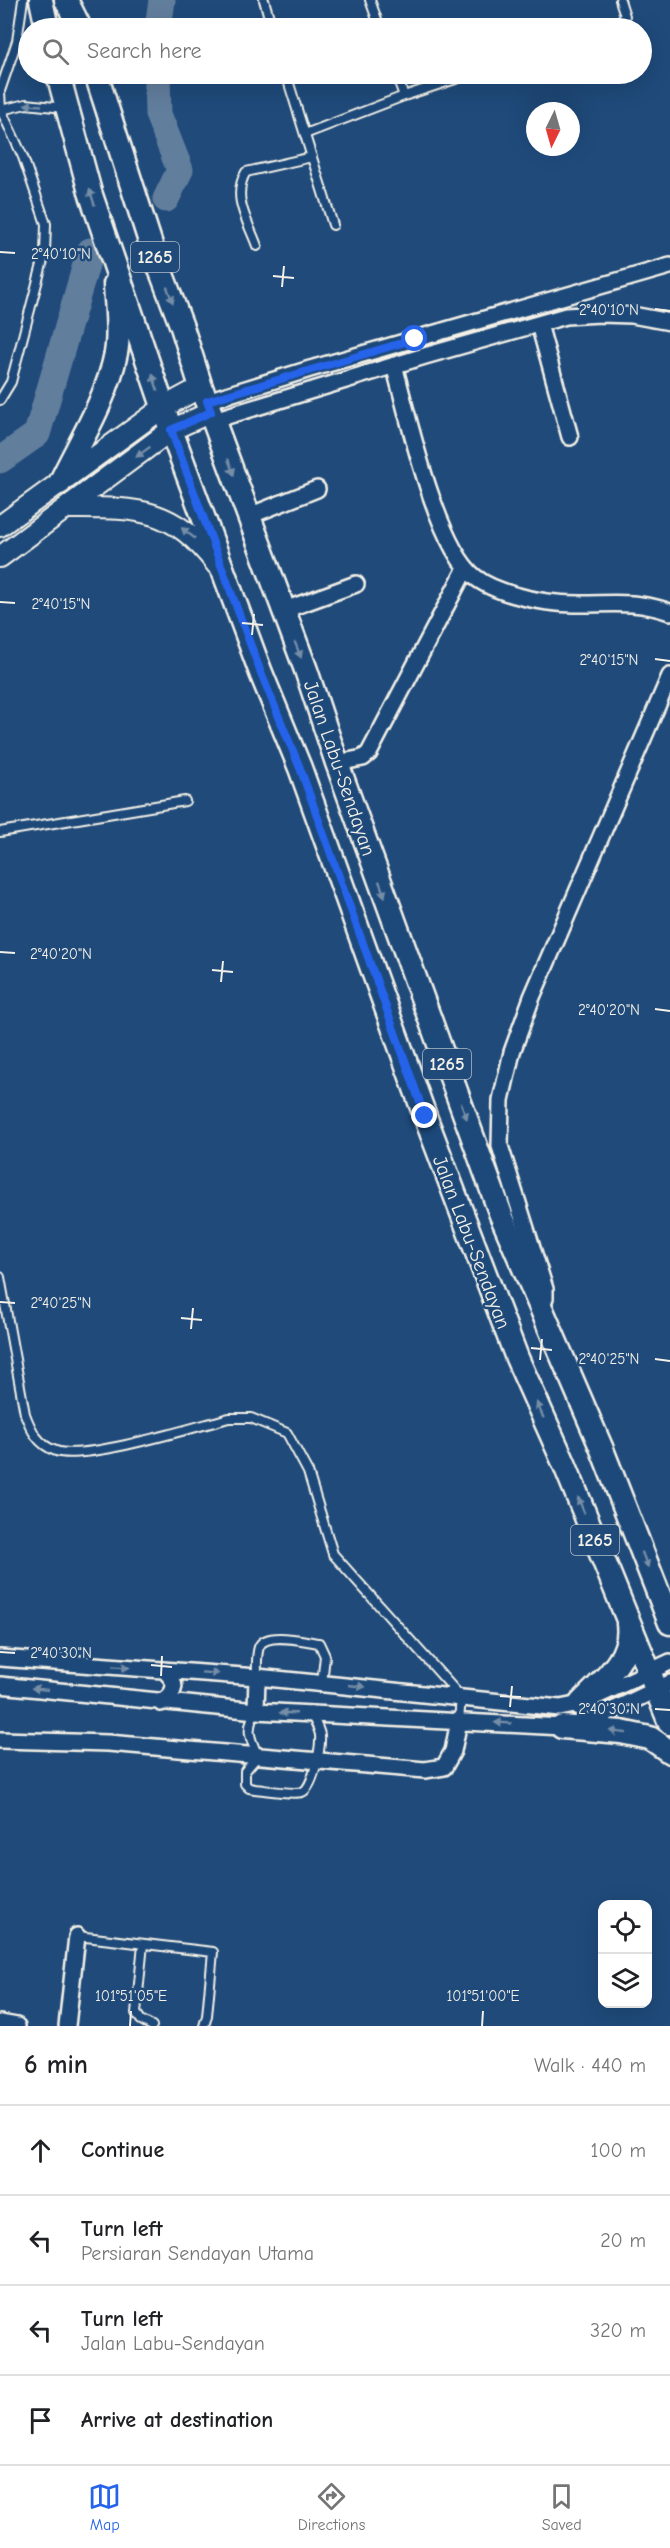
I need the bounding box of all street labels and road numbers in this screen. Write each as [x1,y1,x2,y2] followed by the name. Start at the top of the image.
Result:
[131,242,179,272] road number: 1265
[299,677,380,859] street label: Jalan Labu-Sendayan
[423,1049,471,1079] road number: 1265
[428,1152,515,1332] street label: Jalan Labu-Sendayan
[571,1525,619,1555] road number: 1265

